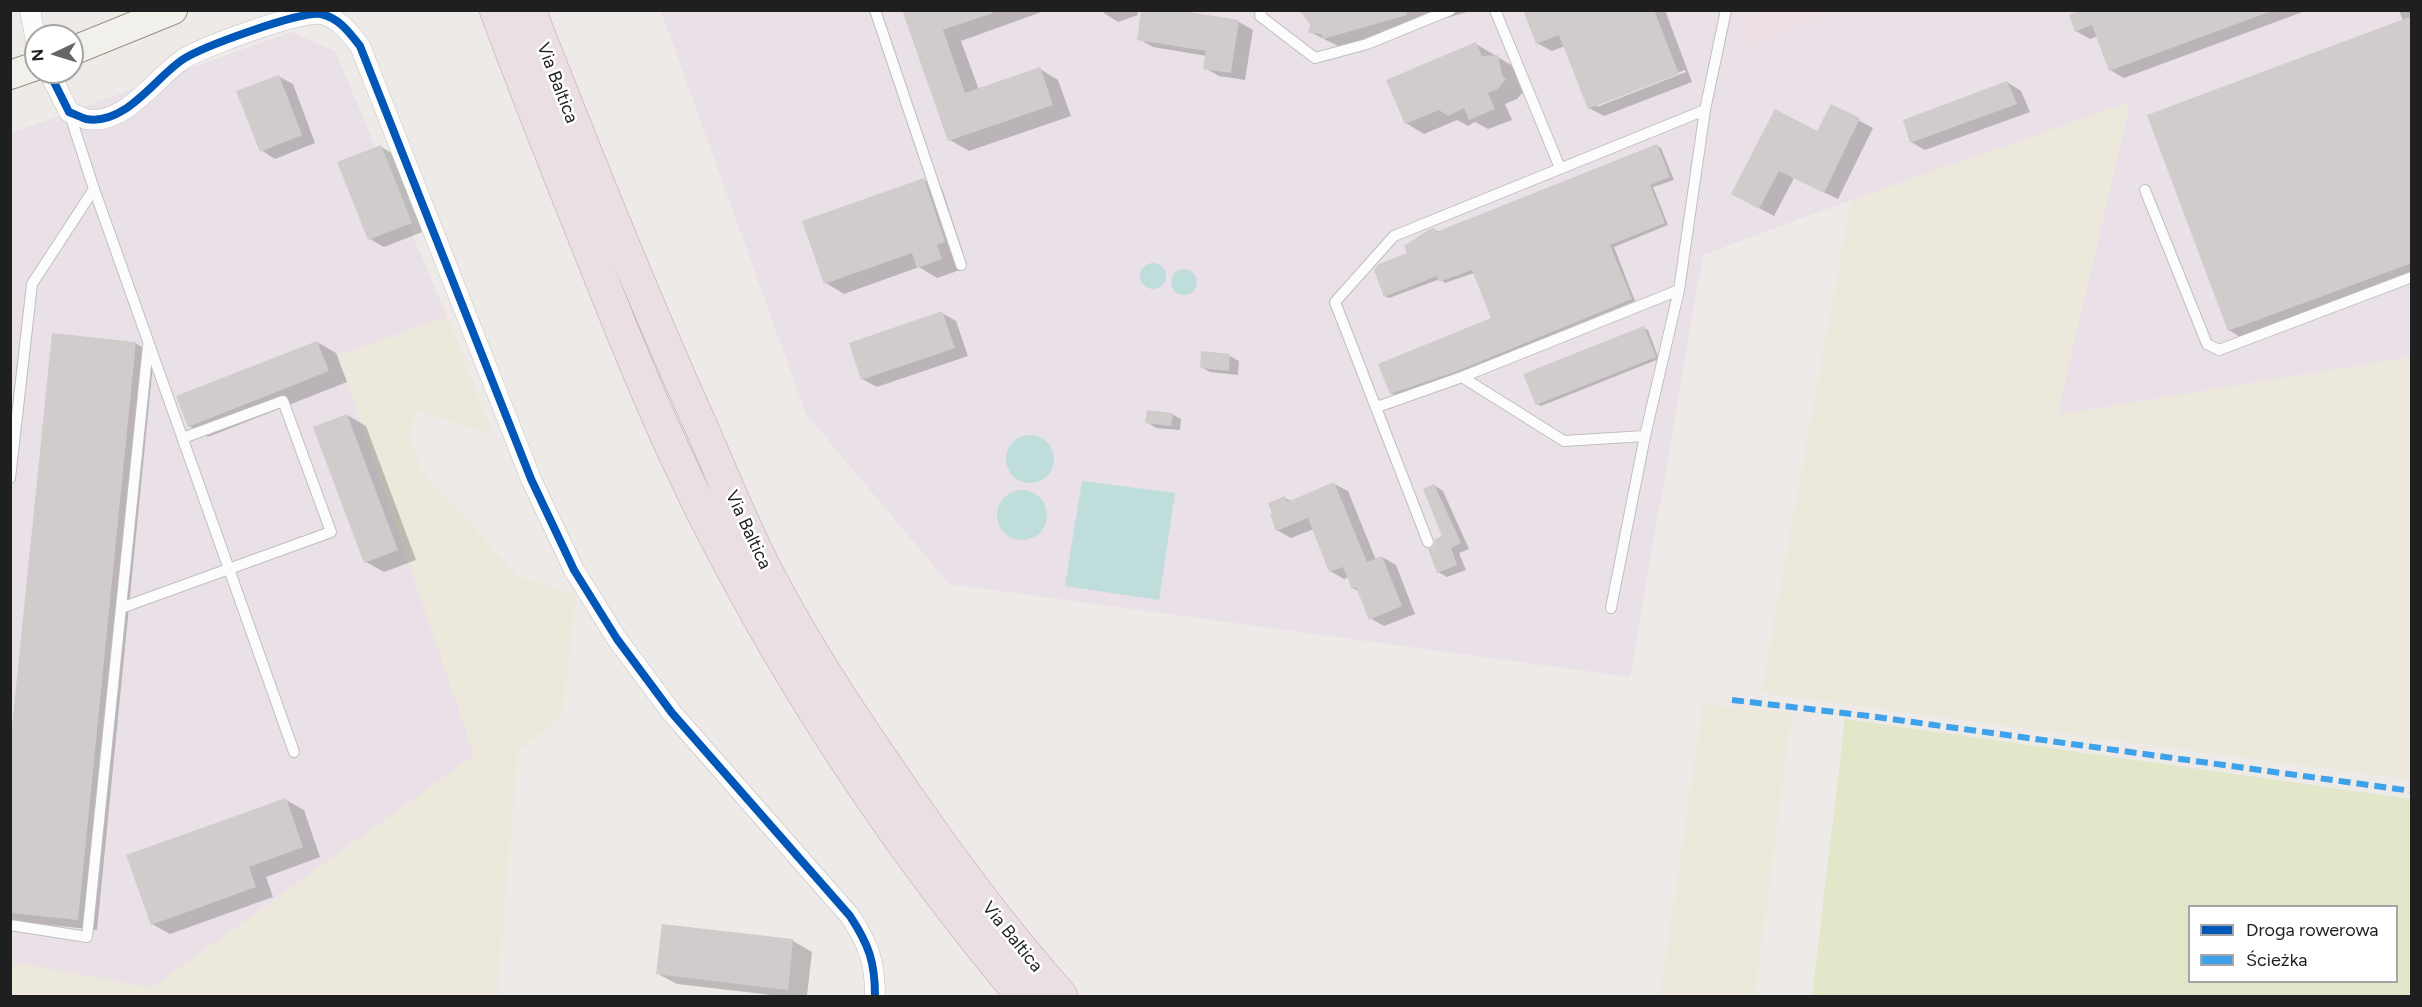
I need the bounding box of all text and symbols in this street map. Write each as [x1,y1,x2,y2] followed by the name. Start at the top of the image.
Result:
[24,24,84,84] north arrow
[532,40,582,126] street label: Via Baltica
[28,48,47,62] text: N
[720,487,776,573] street label: Via Baltica
[977,897,1047,977] street label: Via Baltica
[2188,905,2398,983] legend
[2246,919,2378,941] text: Droga rowerowa
[2246,949,2307,971] text: Ścieżka

